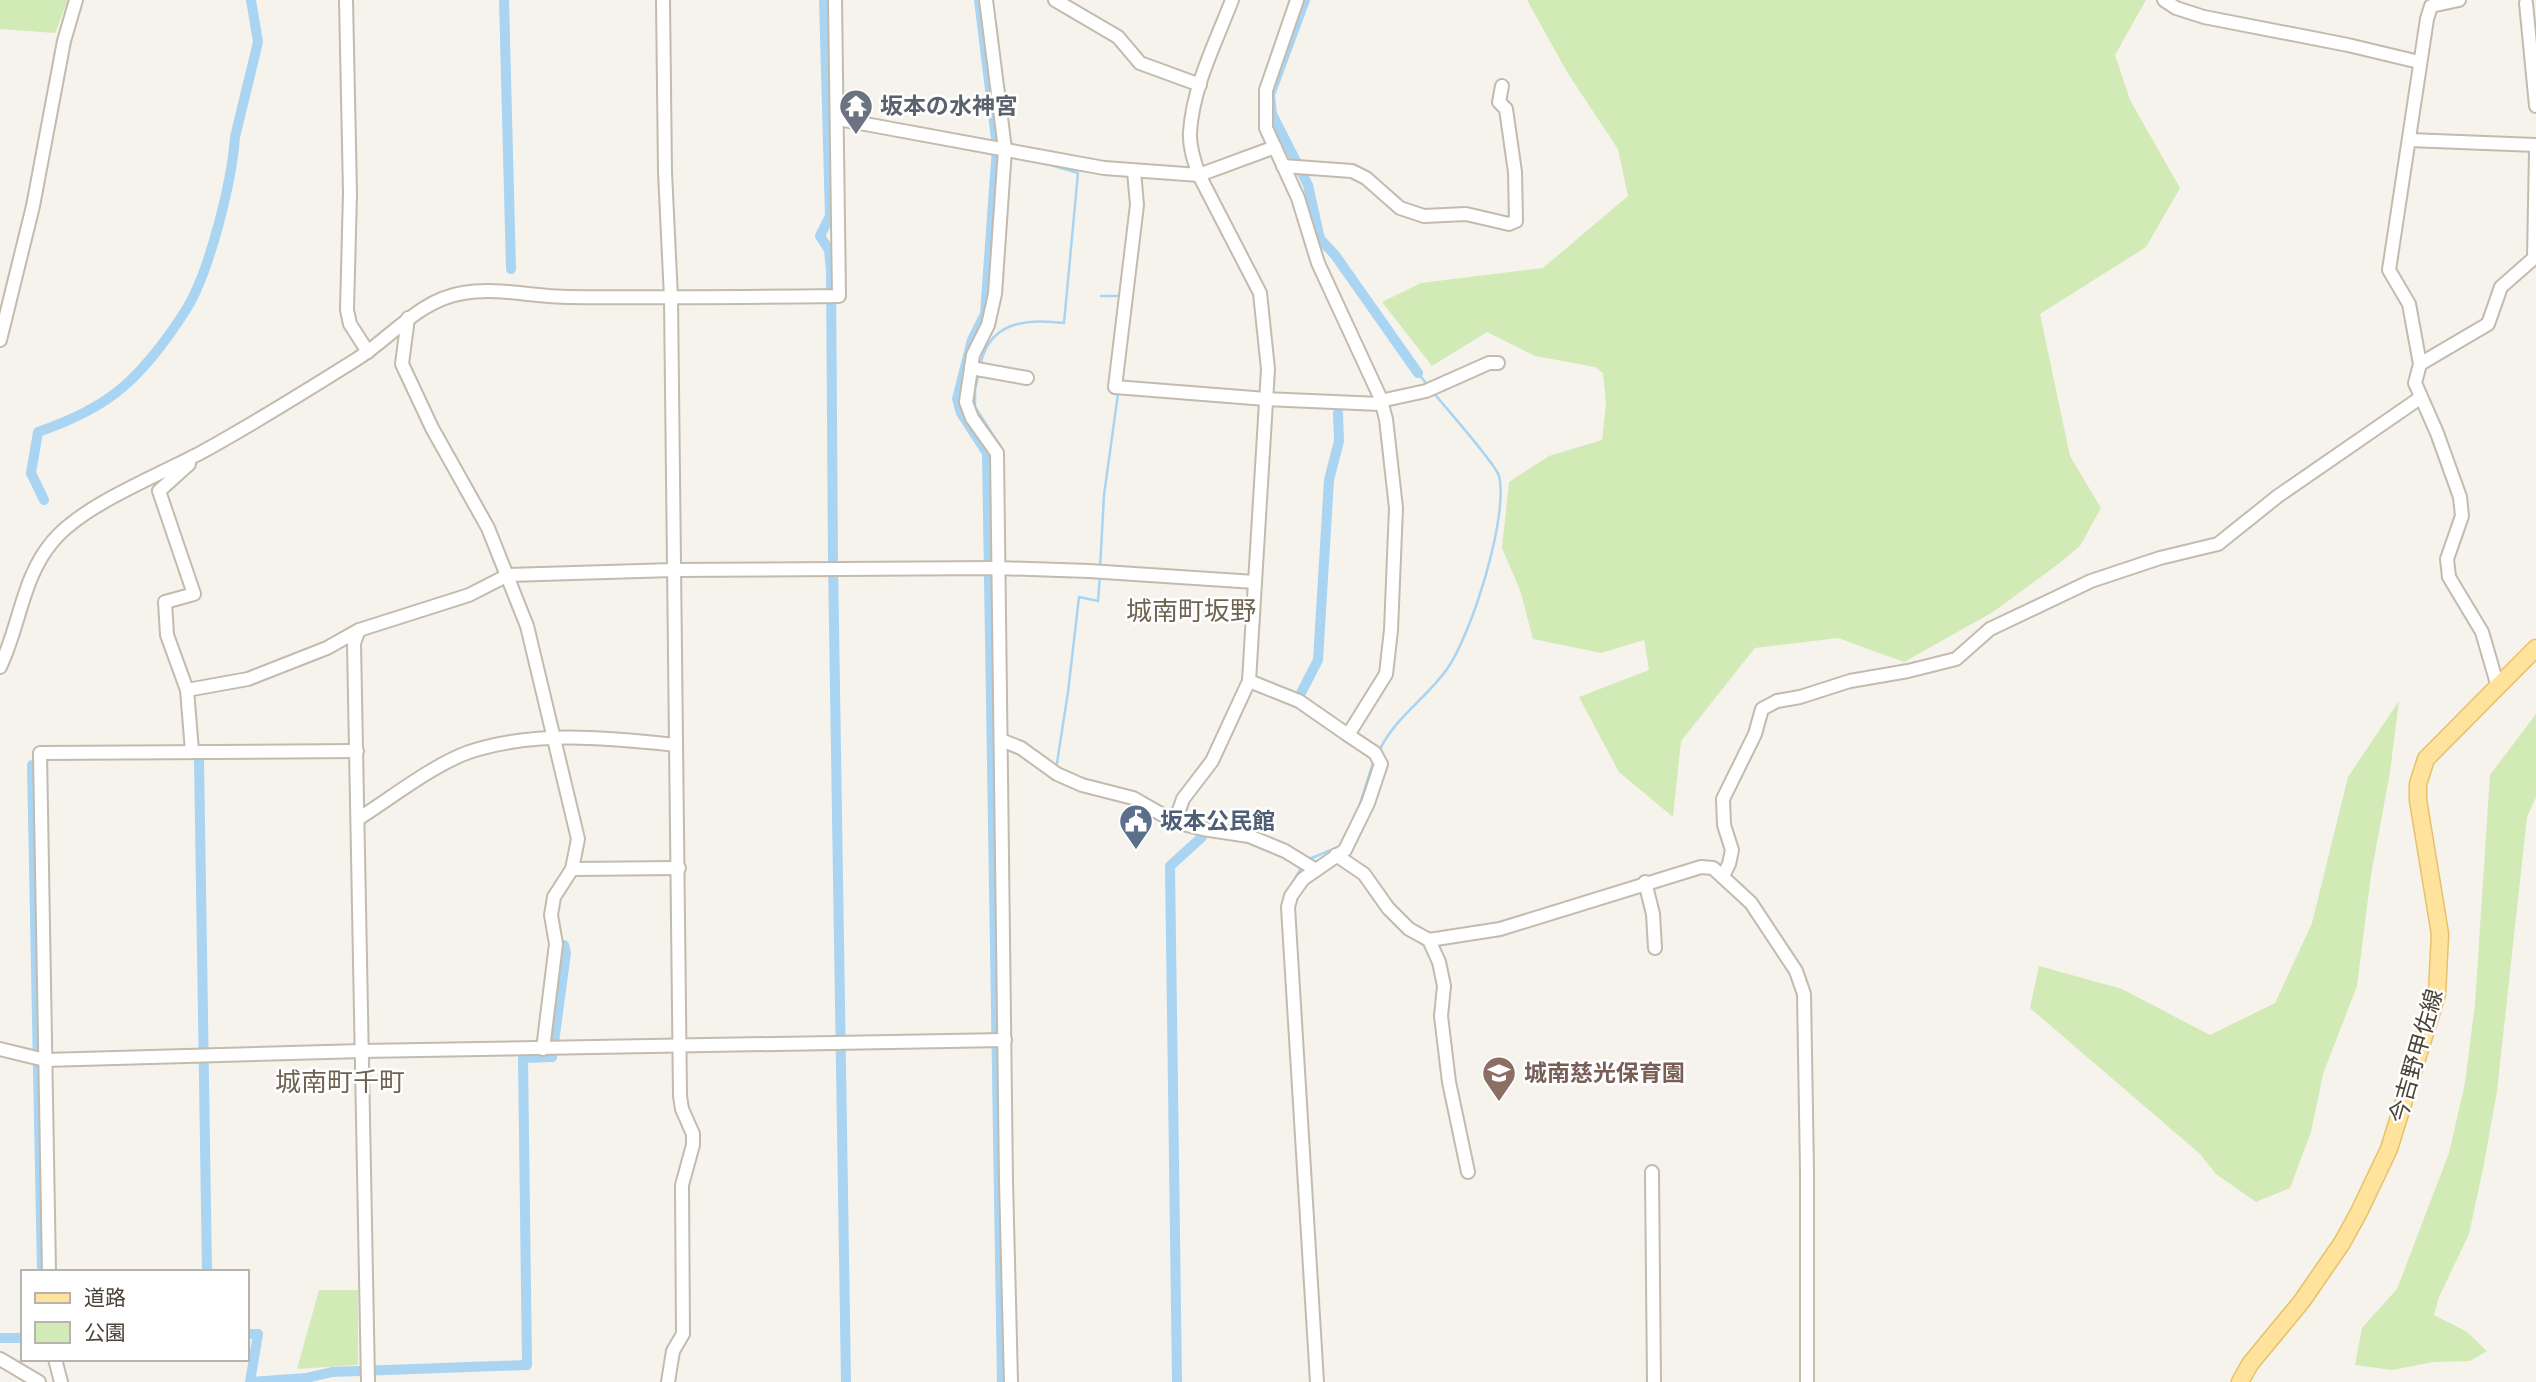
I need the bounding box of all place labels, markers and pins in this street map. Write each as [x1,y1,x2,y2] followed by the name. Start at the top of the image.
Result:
[837,87,875,136] temple icon: 坂本の水神宮
[880,91,1018,121] place label: 坂本の水神宮
[1117,802,1155,851] public building icon: 坂本公民館
[1160,806,1275,836] place label: 坂本公民館
[1480,1054,1518,1103] school or university icon: 城南慈光保育園
[1524,1058,1685,1088] place label: 城南慈光保育園

